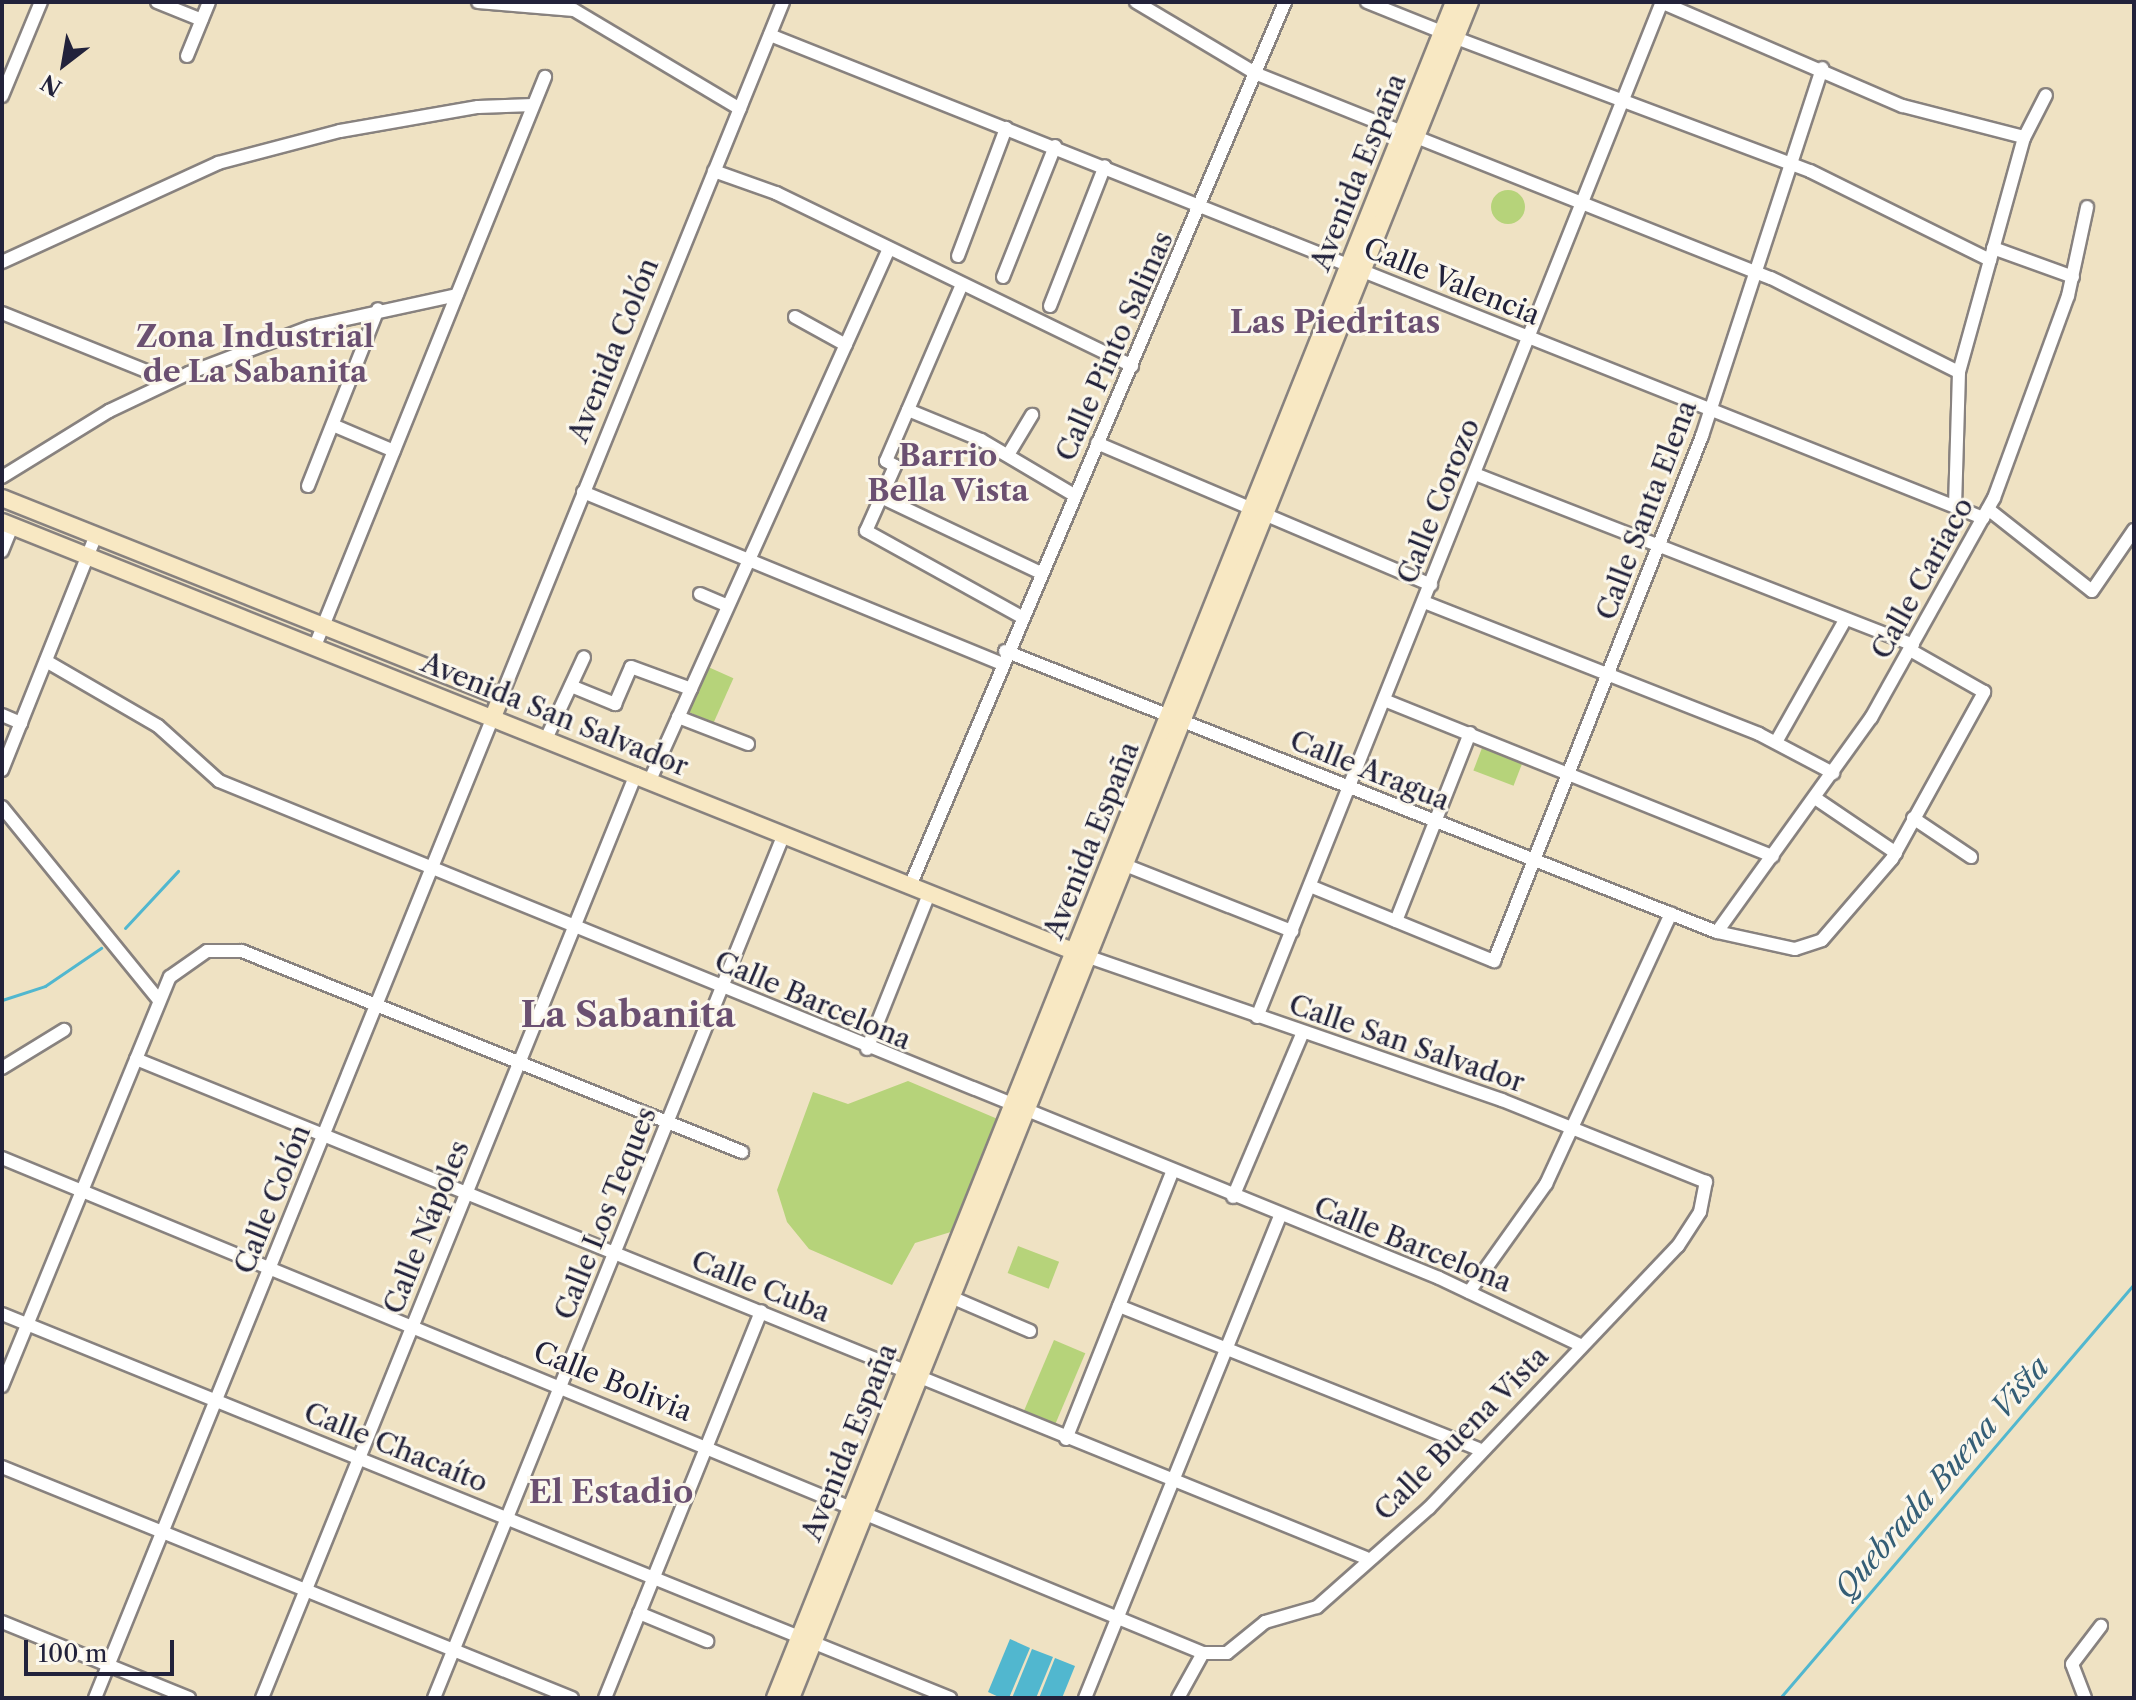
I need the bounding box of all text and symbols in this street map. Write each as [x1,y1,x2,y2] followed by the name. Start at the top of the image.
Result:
[24,24,104,104] north arrow
[1303,68,1413,276] street label: Avenida España
[36,69,67,101] text: N
[1048,226,1180,466] street label: Calle Pinto Salinas
[1359,230,1545,332] street label: Calle Valencia
[561,253,665,447] street label: Avenida Colón
[1230,303,1440,341] district label: Las Piedritas
[136,319,374,390] district label: Zona Industrial de La Sabanita
[1589,395,1703,625] street label: Calle Santa Elena
[1390,414,1486,588] street label: Calle Corozo
[866,438,1030,508] district label: Barrio Bella Vista
[1864,491,1980,665] street label: Calle Cariaco
[416,645,694,783] street label: Avenida San Salvador
[1285,723,1455,817] street label: Calle Aragua
[1036,736,1146,944] street label: Avenida España
[710,944,916,1056] street label: Calle Barcelona
[1285,987,1529,1099] street label: Calle San Salvador
[520,993,736,1037] district label: La Sabanita
[547,1101,663,1325] street label: Calle Los Teques
[227,1120,317,1278] street label: Calle Colón
[376,1135,476,1319] street label: Calle Nápoles
[1309,1189,1517,1299] street label: Calle Barcelona
[687,1243,835,1329] street label: Calle Cuba
[529,1334,697,1428] street label: Calle Bolivia
[794,1338,904,1546] street label: Avenida España
[1366,1338,1556,1528] street label: Calle Buena Vista
[1827,1350,2057,1606] water label: Quebrada Buena Vista
[299,1395,493,1499] street label: Calle Chacaíto
[529,1473,693,1511] district label: El Estadio
[28,1624,178,1674] scale bar
[38,1639,107,1668] text: 100 m

